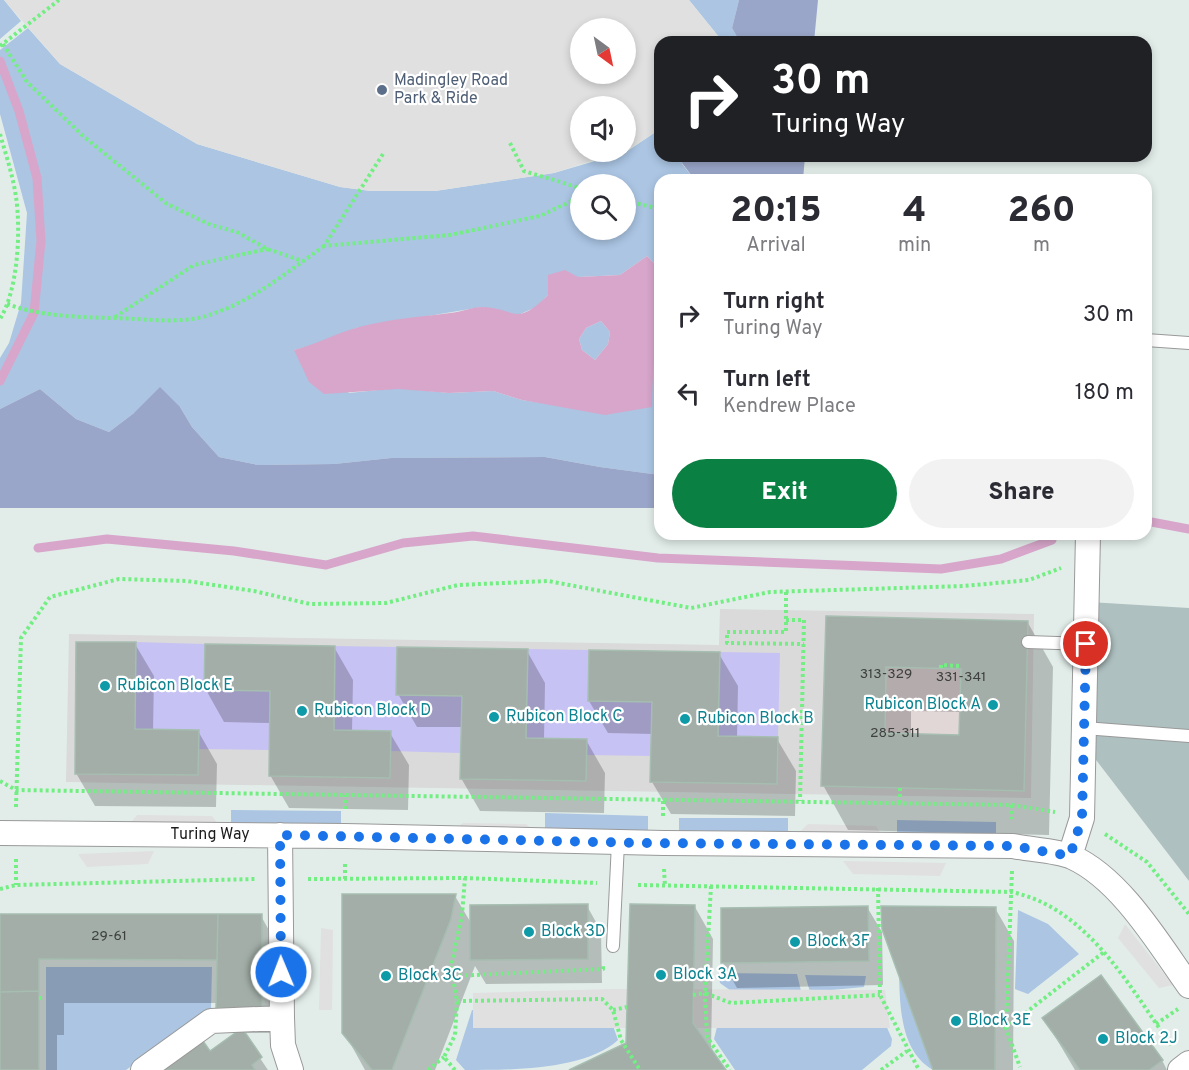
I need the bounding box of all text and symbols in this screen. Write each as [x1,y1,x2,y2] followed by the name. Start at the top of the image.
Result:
[570,18,636,84] north arrow
[570,18,636,240] map controls
[771,56,870,109] text: 30 m
[672,60,750,138] icon: right
[394,71,508,109] place label: Madingley Road Park & Ride
[375,83,389,97] marker: Madingley Road Park & Ride
[570,96,636,162] button: sound
[771,108,905,142] text: Turing Way
[570,174,636,240] button: search
[730,189,822,235] text: 20:15
[903,189,926,235] text: 4
[1008,189,1076,235] text: 260
[746,233,806,259] text: Arrival
[898,233,931,259] text: min
[1033,233,1050,259] text: m
[723,289,825,316] text: Turn right
[672,299,705,332] icon: right
[1083,302,1134,329] text: 30 m
[723,316,823,342] text: Turing Way
[723,367,811,394] text: Turn left
[672,377,705,410] icon: left
[1075,380,1134,407] text: 180 m
[723,394,856,420] text: Kendrew Place
[672,459,897,528] button: Exit
[909,459,1134,528] button: Share
[1060,618,1111,669] pin
[1069,627,1102,660] icon: arrive
[860,666,912,683] house number: 313-329
[936,669,986,686] house number: 331-341
[117,676,233,696] place label: Rubicon Block E
[98,679,112,693] marker: Rubicon Block E
[864,695,981,715] place label: Rubicon Block A
[986,698,1000,712] marker: Rubicon Block A
[314,701,431,721] place label: Rubicon Block D
[295,704,309,718] marker: Rubicon Block D
[506,707,623,727] place label: Rubicon Block C
[697,709,814,729] place label: Rubicon Block B
[487,710,501,724] marker: Rubicon Block C
[678,712,692,726] marker: Rubicon Block B
[870,725,920,742] house number: 285-311
[170,825,250,845] street label: Turing Way
[541,922,606,942] place label: Block 3D
[522,925,536,939] marker: Block 3D
[91,928,127,945] house number: 29-61
[807,932,870,952] place label: Block 3F
[788,935,802,949] marker: Block 3F
[249,940,313,1004] position arrow
[673,965,738,985] place label: Block 3A
[398,966,462,986] place label: Block 3C
[654,968,668,982] marker: Block 3A
[379,969,393,983] marker: Block 3C
[968,1011,1031,1031] place label: Block 3E
[949,1014,963,1028] marker: Block 3E
[1115,1029,1178,1049] place label: Block 2J
[1096,1032,1110,1046] marker: Block 2J

